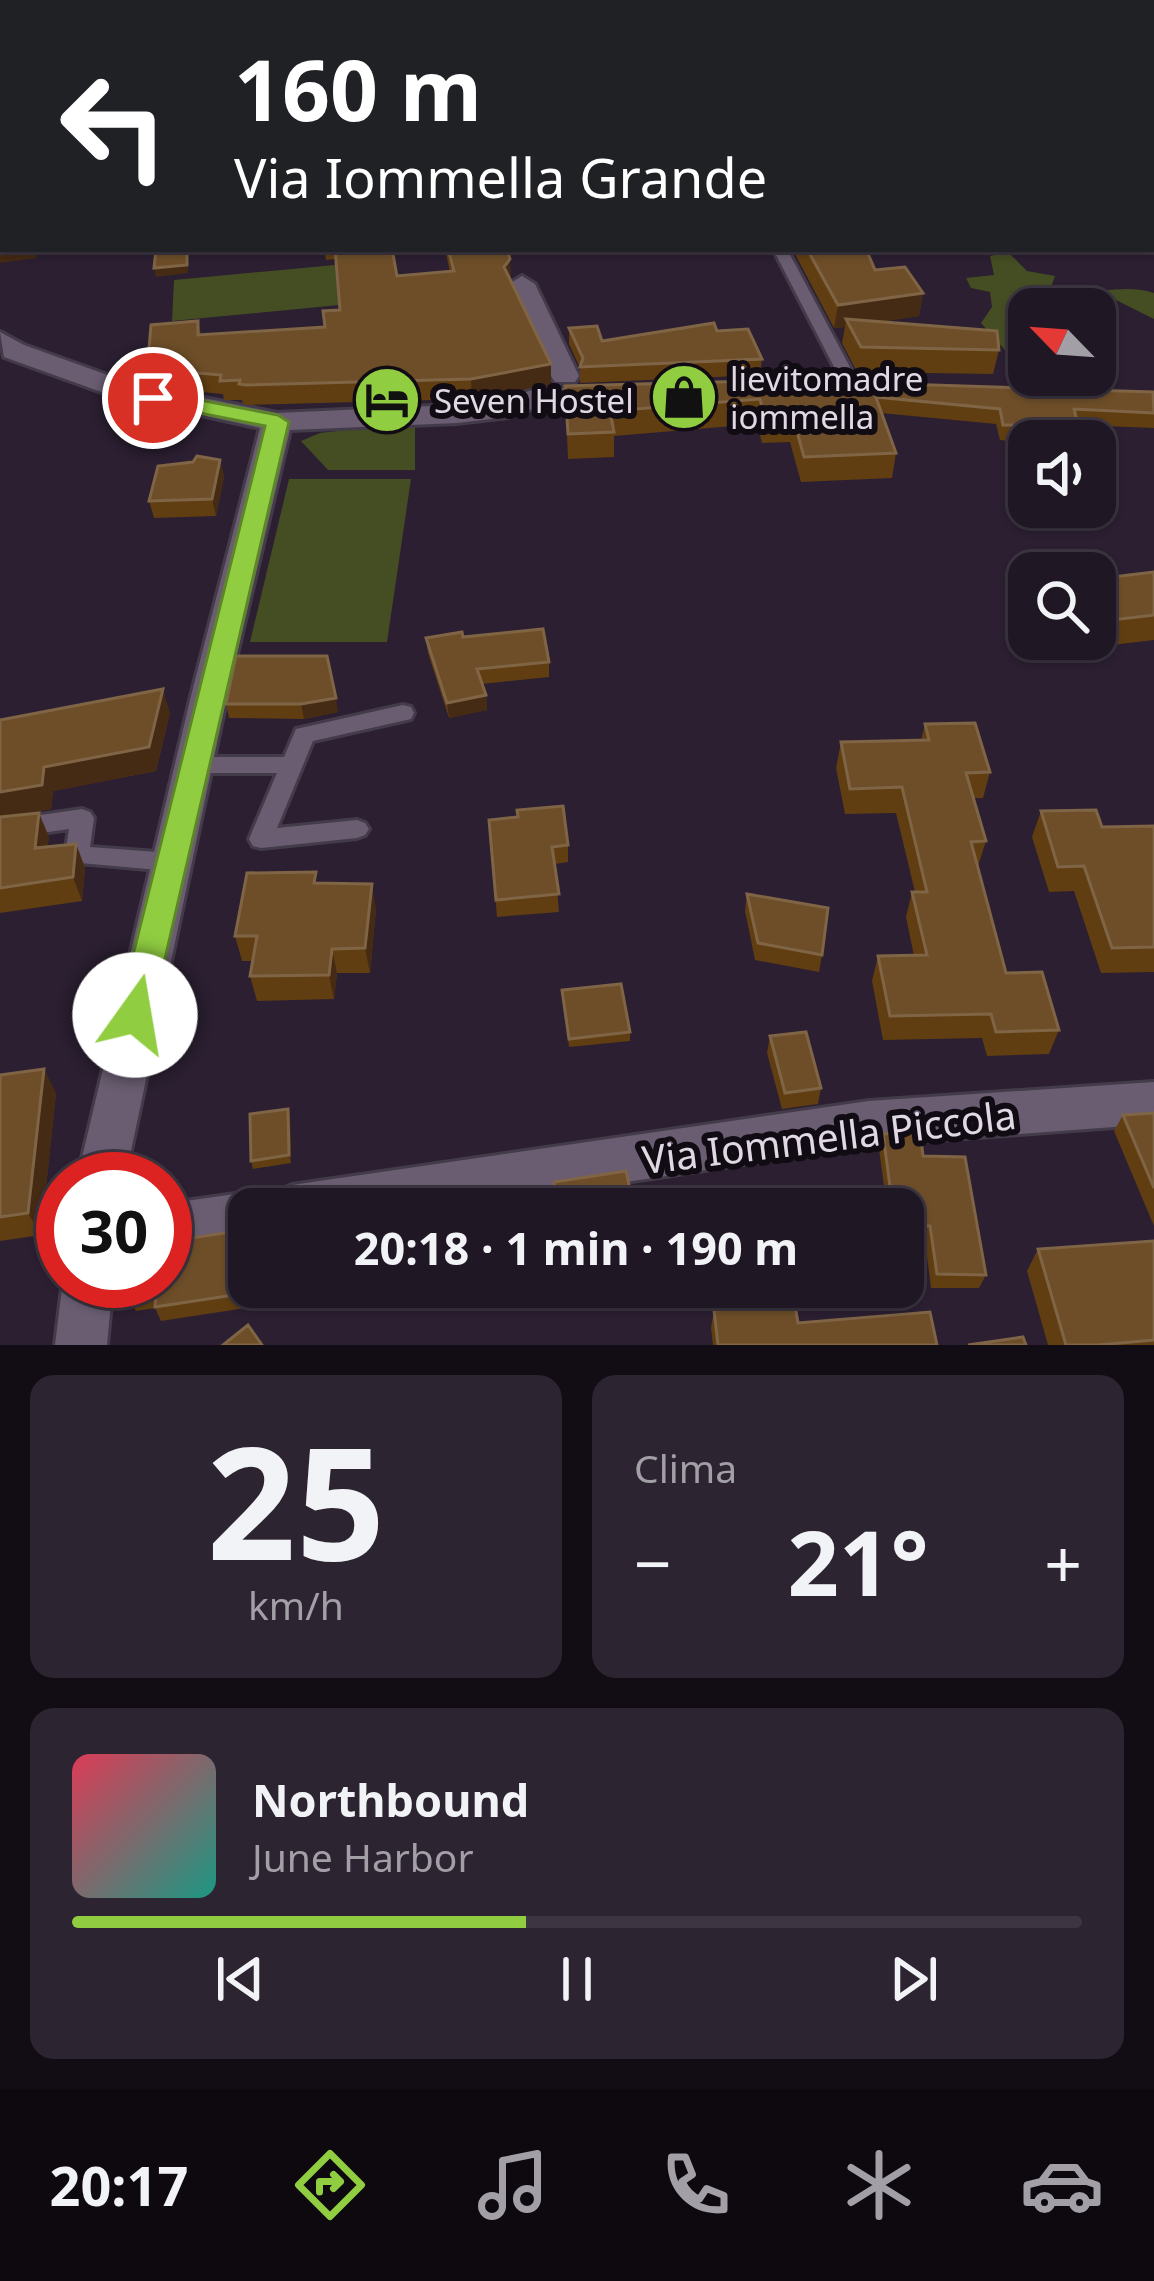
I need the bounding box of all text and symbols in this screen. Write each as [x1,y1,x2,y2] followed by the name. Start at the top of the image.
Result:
[234,31,482,146] text: 160 m
[36,48,192,204] icon: left
[234,140,767,214] text: Via Iommella Grande
[1008,288,1116,396] north arrow
[1008,288,1116,660] map controls
[102,347,204,449] pin
[730,356,923,439] place label: lievitomadre iommella
[649,362,719,432] shop icon: lievitomadre iommella
[120,365,186,431] icon: arrive
[352,365,422,435] hotel icon: Seven Hostel
[434,378,634,423] place label: Seven Hostel
[1008,420,1116,528] button: sound
[1008,552,1116,660] button: search
[72,952,198,1078] position arrow
[639,1087,1019,1185] street label: Via Iommella Piccola
[36,1152,192,1308] speed limit sign: 30
[354,1217,798,1278] text: 20:18 · 1 min · 190 m
[207,1393,385,1606] text: 25
[634,1441,737,1494] text: Clima
[787,1500,929,1622] text: 21°
[634,1517,672,1607] text: −
[1044,1517,1082,1607] text: +
[248,1578,344,1631] text: km/h
[252,1769,529,1830] text: Northbound
[252,1830,474,1883] text: June Harbor
[207,1946,273,2012] icon: previous
[544,1946,610,2012] icon: pause
[881,1946,947,2012] icon: next
[288,2143,372,2227] icon: directions
[471,2143,555,2227] icon: music
[654,2143,738,2227] icon: phone
[837,2143,921,2227] icon: climate
[1020,2143,1104,2227] icon: car
[50,2148,188,2222] text: 20:17

